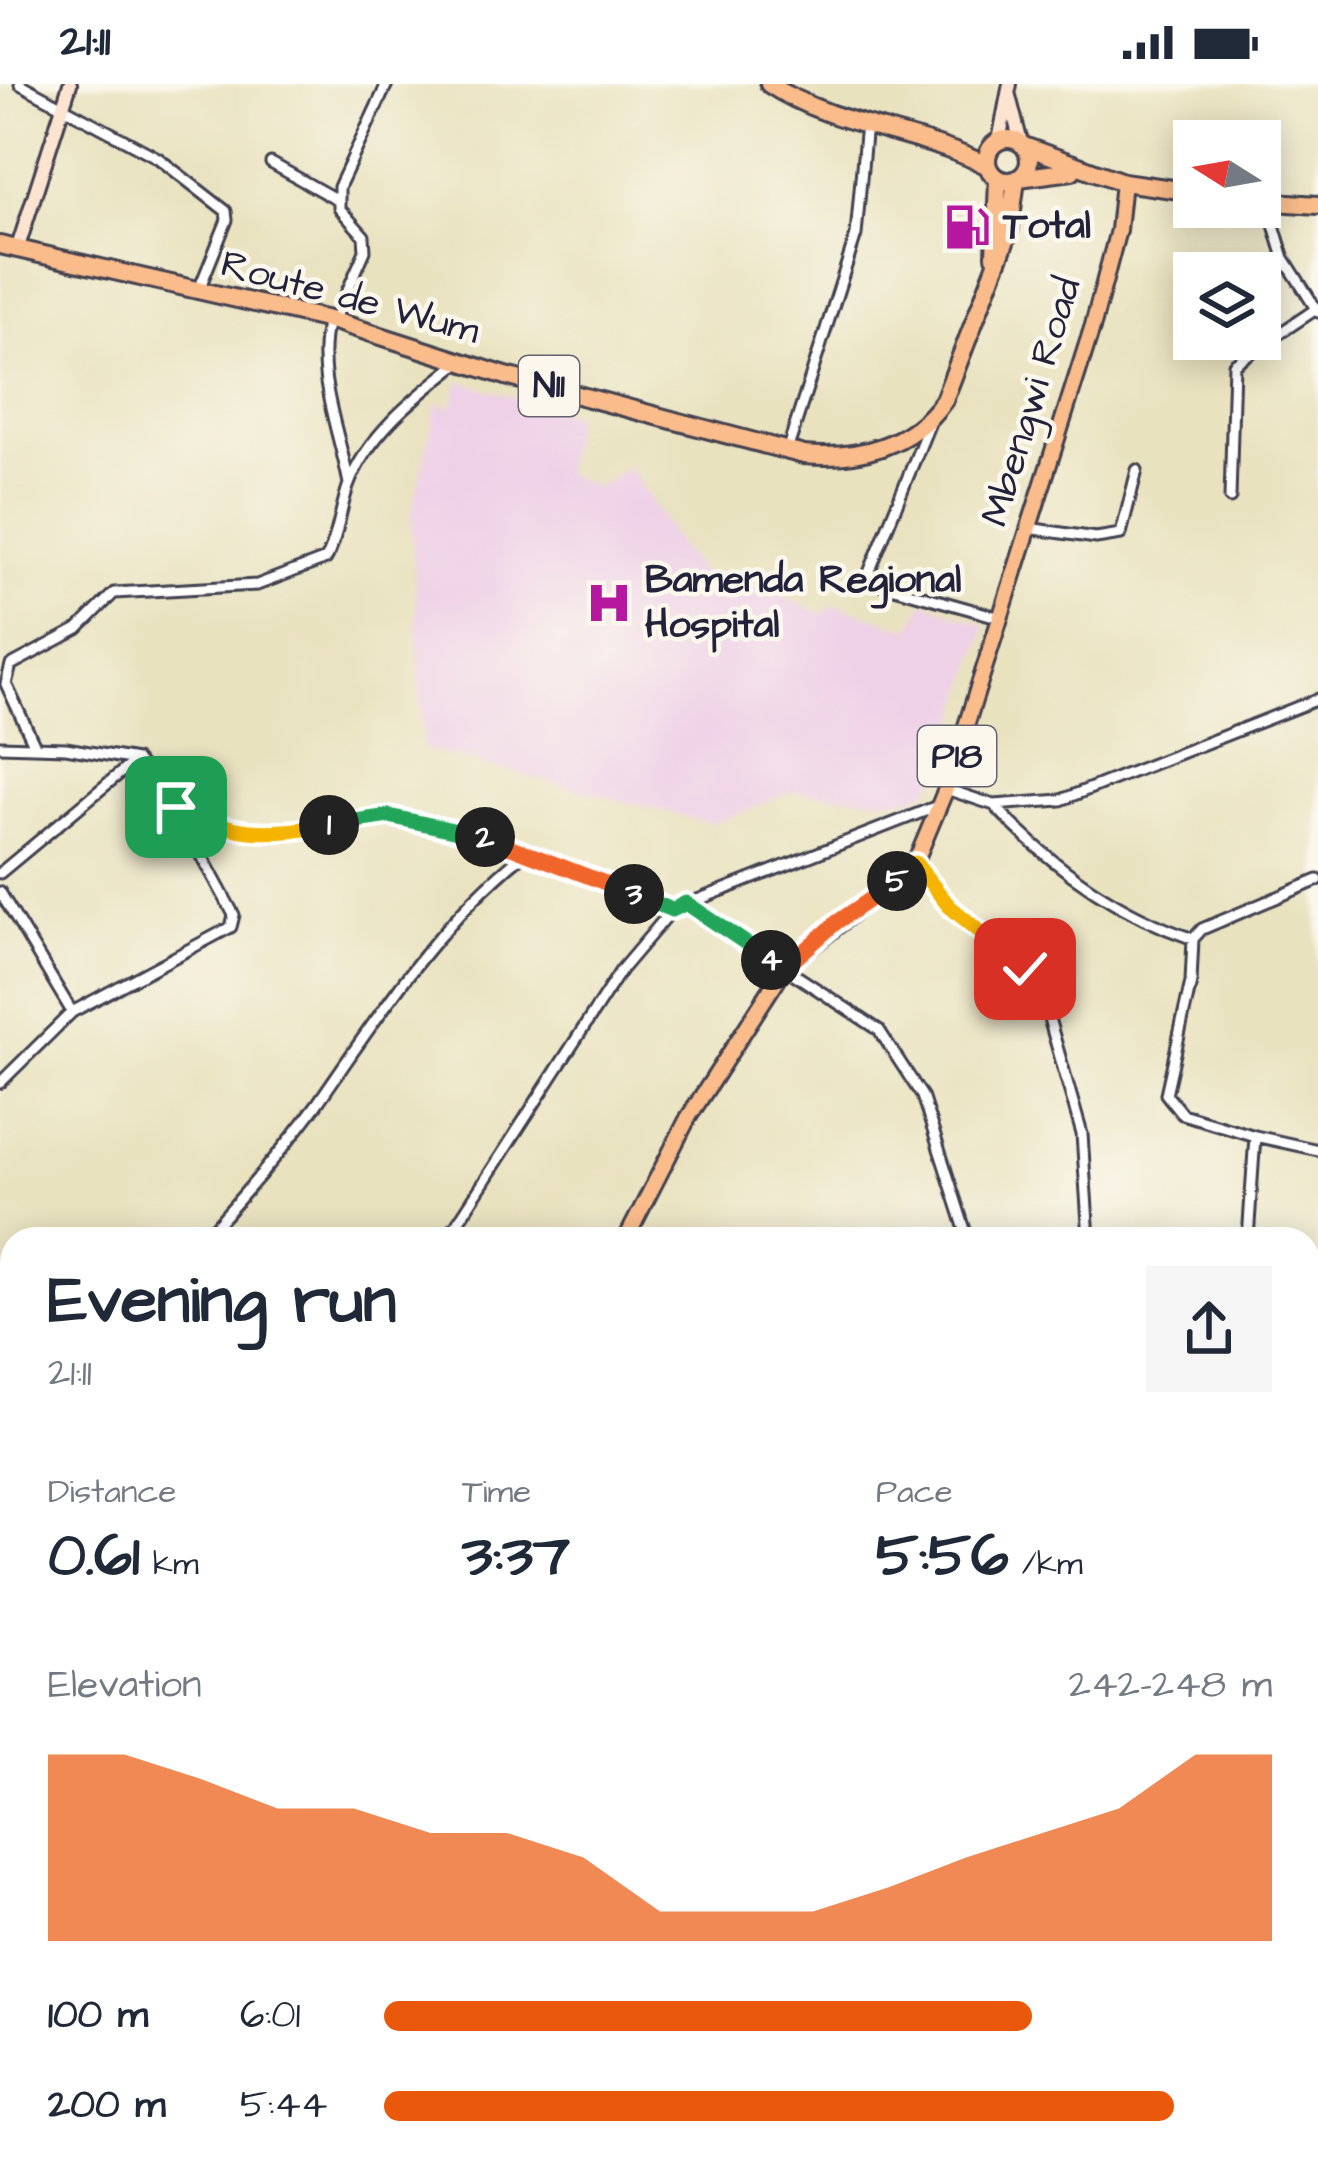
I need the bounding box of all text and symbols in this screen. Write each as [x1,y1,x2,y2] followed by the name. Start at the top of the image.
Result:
[60,11,111,73] text: 21:11
[1173,120,1281,228] north arrow
[1173,120,1281,360] map controls
[1002,200,1091,254] place label: Total
[942,202,992,252] fuel station icon: Total
[215,238,486,359] street label: Route de Wum
[1173,252,1281,360] button: layers
[969,271,1095,533] street label: Mbengwi Road
[519,356,579,416] road number: N11
[645,554,961,653] place label: Bamenda Regional Hospital
[584,578,634,628] hospital icon: Bamenda Regional Hospital
[918,726,996,786] road number: P18
[125,756,227,858] pin
[143,774,209,840] icon: arrive
[299,795,359,855] pin: 1
[327,802,331,848] text: 1
[455,807,515,867] pin: 2
[476,814,494,860] text: 2
[867,851,927,911] pin: 5
[885,858,909,904] text: 5
[604,864,664,924] pin: 3
[626,871,642,917] text: 3
[974,918,1076,1020] pin
[741,930,801,990] pin: 4
[992,936,1058,1002] icon: check
[760,937,782,983] text: 4
[48,1256,396,1348] text: Evening run
[1146,1266,1272,1392] button: share
[48,1347,92,1401] text: 21:11
[48,1469,176,1515] text: Distance
[462,1469,531,1515] text: Time
[876,1469,953,1515] text: Pace
[48,1515,140,1598] text: 0.61
[462,1515,570,1598] text: 3:37
[876,1515,1009,1598] text: 5:56
[140,1541,199,1587] text: km
[1009,1541,1083,1587] text: /km
[48,1659,202,1713] text: Elevation
[1069,1659,1272,1713] text: 242–248 m
[48,1989,148,2043] text: 100 m
[240,1989,301,2043] text: 6:01
[48,2079,166,2133] text: 200 m
[240,2079,327,2133] text: 5:44

